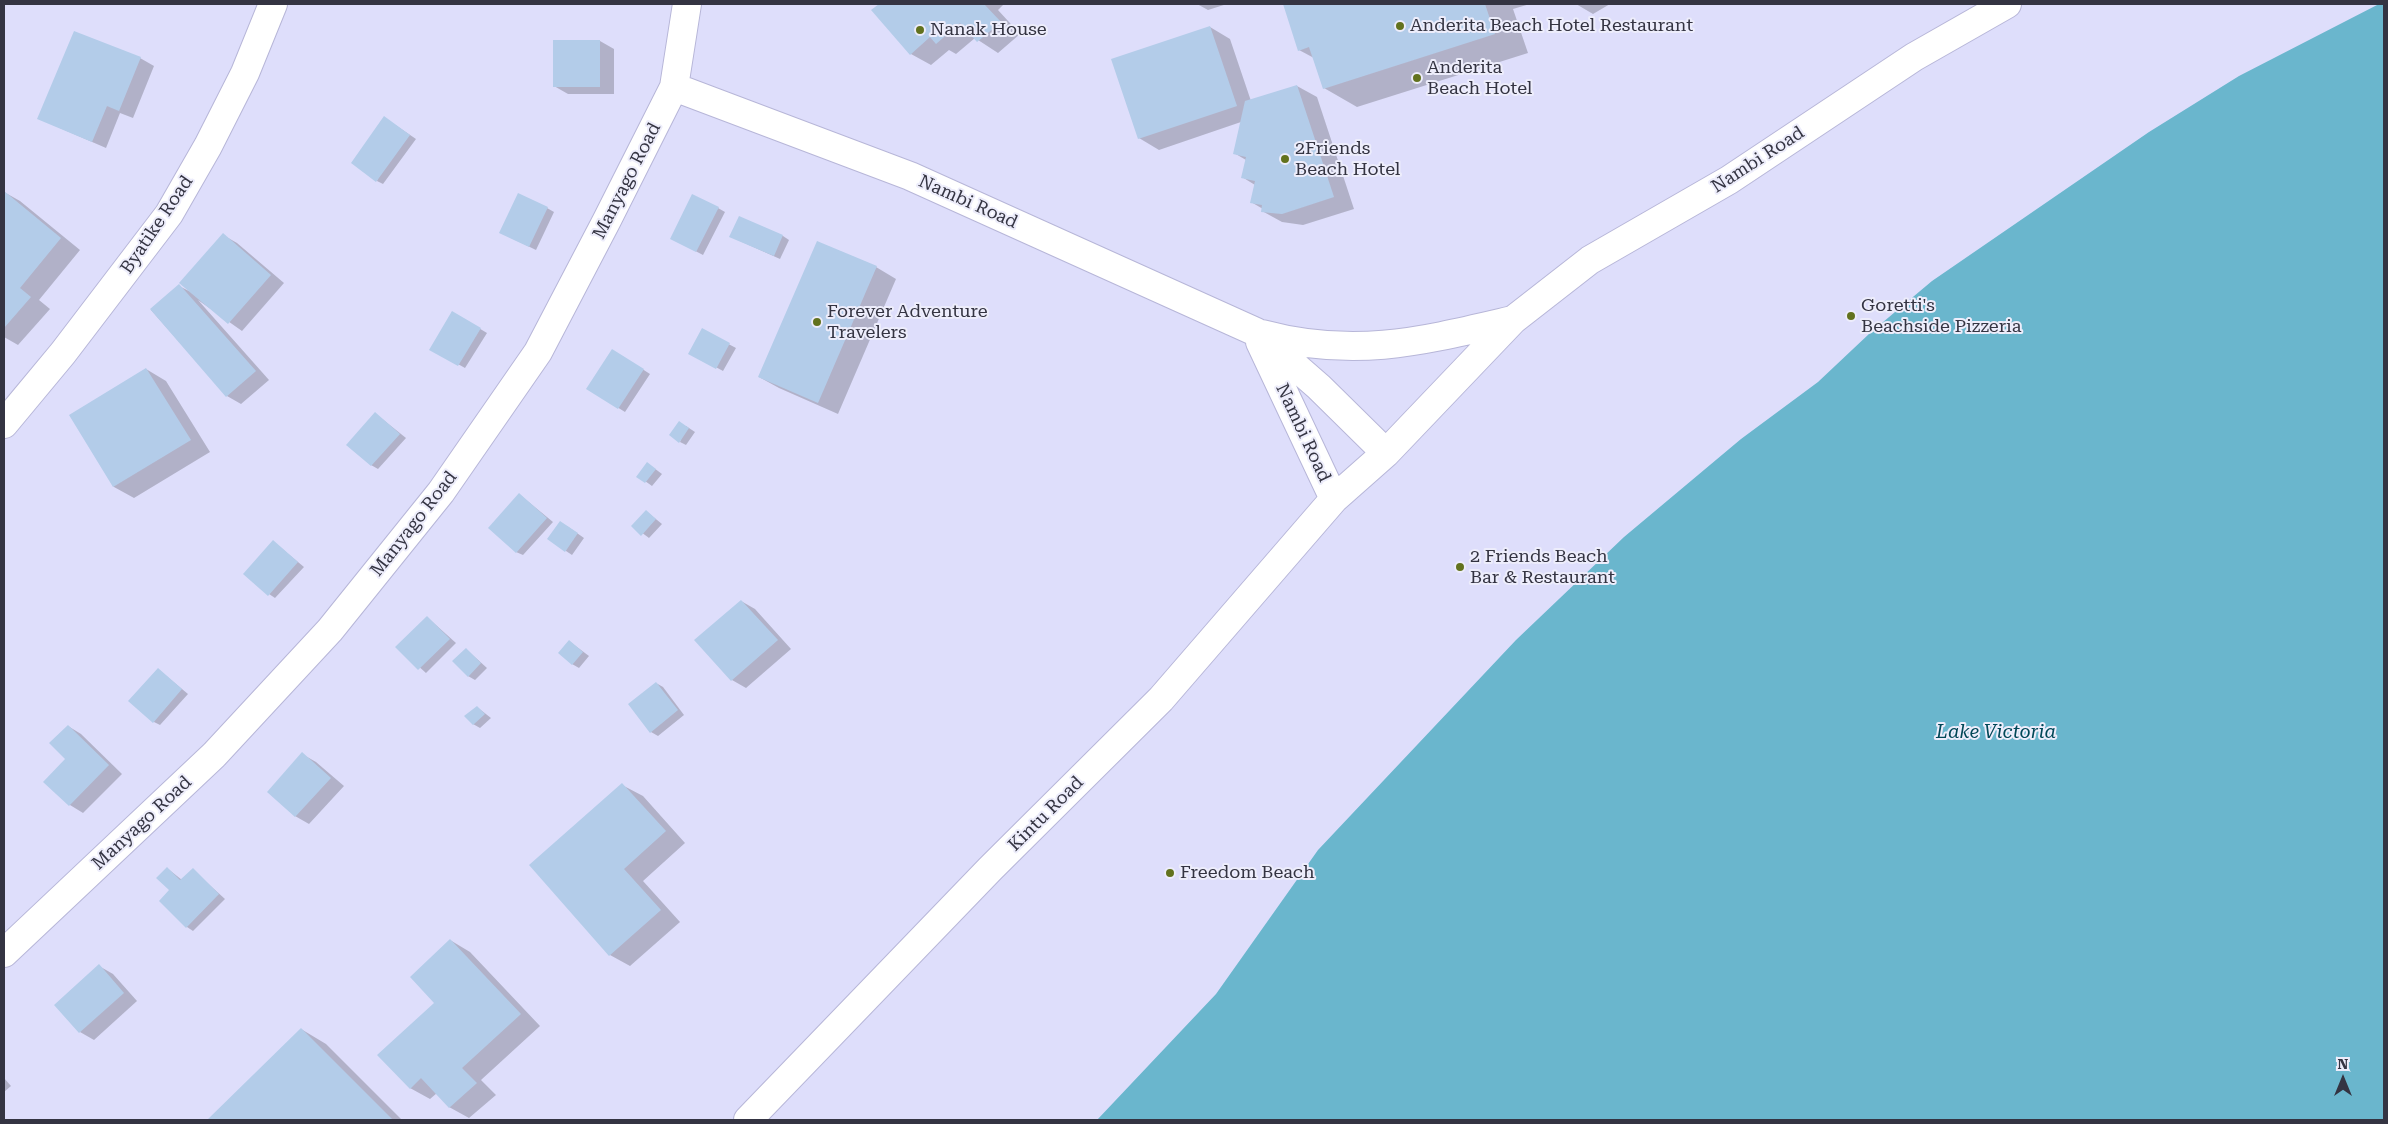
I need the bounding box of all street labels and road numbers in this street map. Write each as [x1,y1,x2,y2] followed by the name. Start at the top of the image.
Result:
[588,119,666,243] street label: Manyago Road
[1708,122,1808,198] street label: Nambi Road
[915,171,1021,233] street label: Nambi Road
[116,172,198,278] street label: Byatike Road
[1271,380,1335,486] street label: Nambi Road
[366,467,462,581] street label: Manyago Road
[88,772,196,874] street label: Manyago Road
[1004,772,1088,856] street label: Kintu Road

